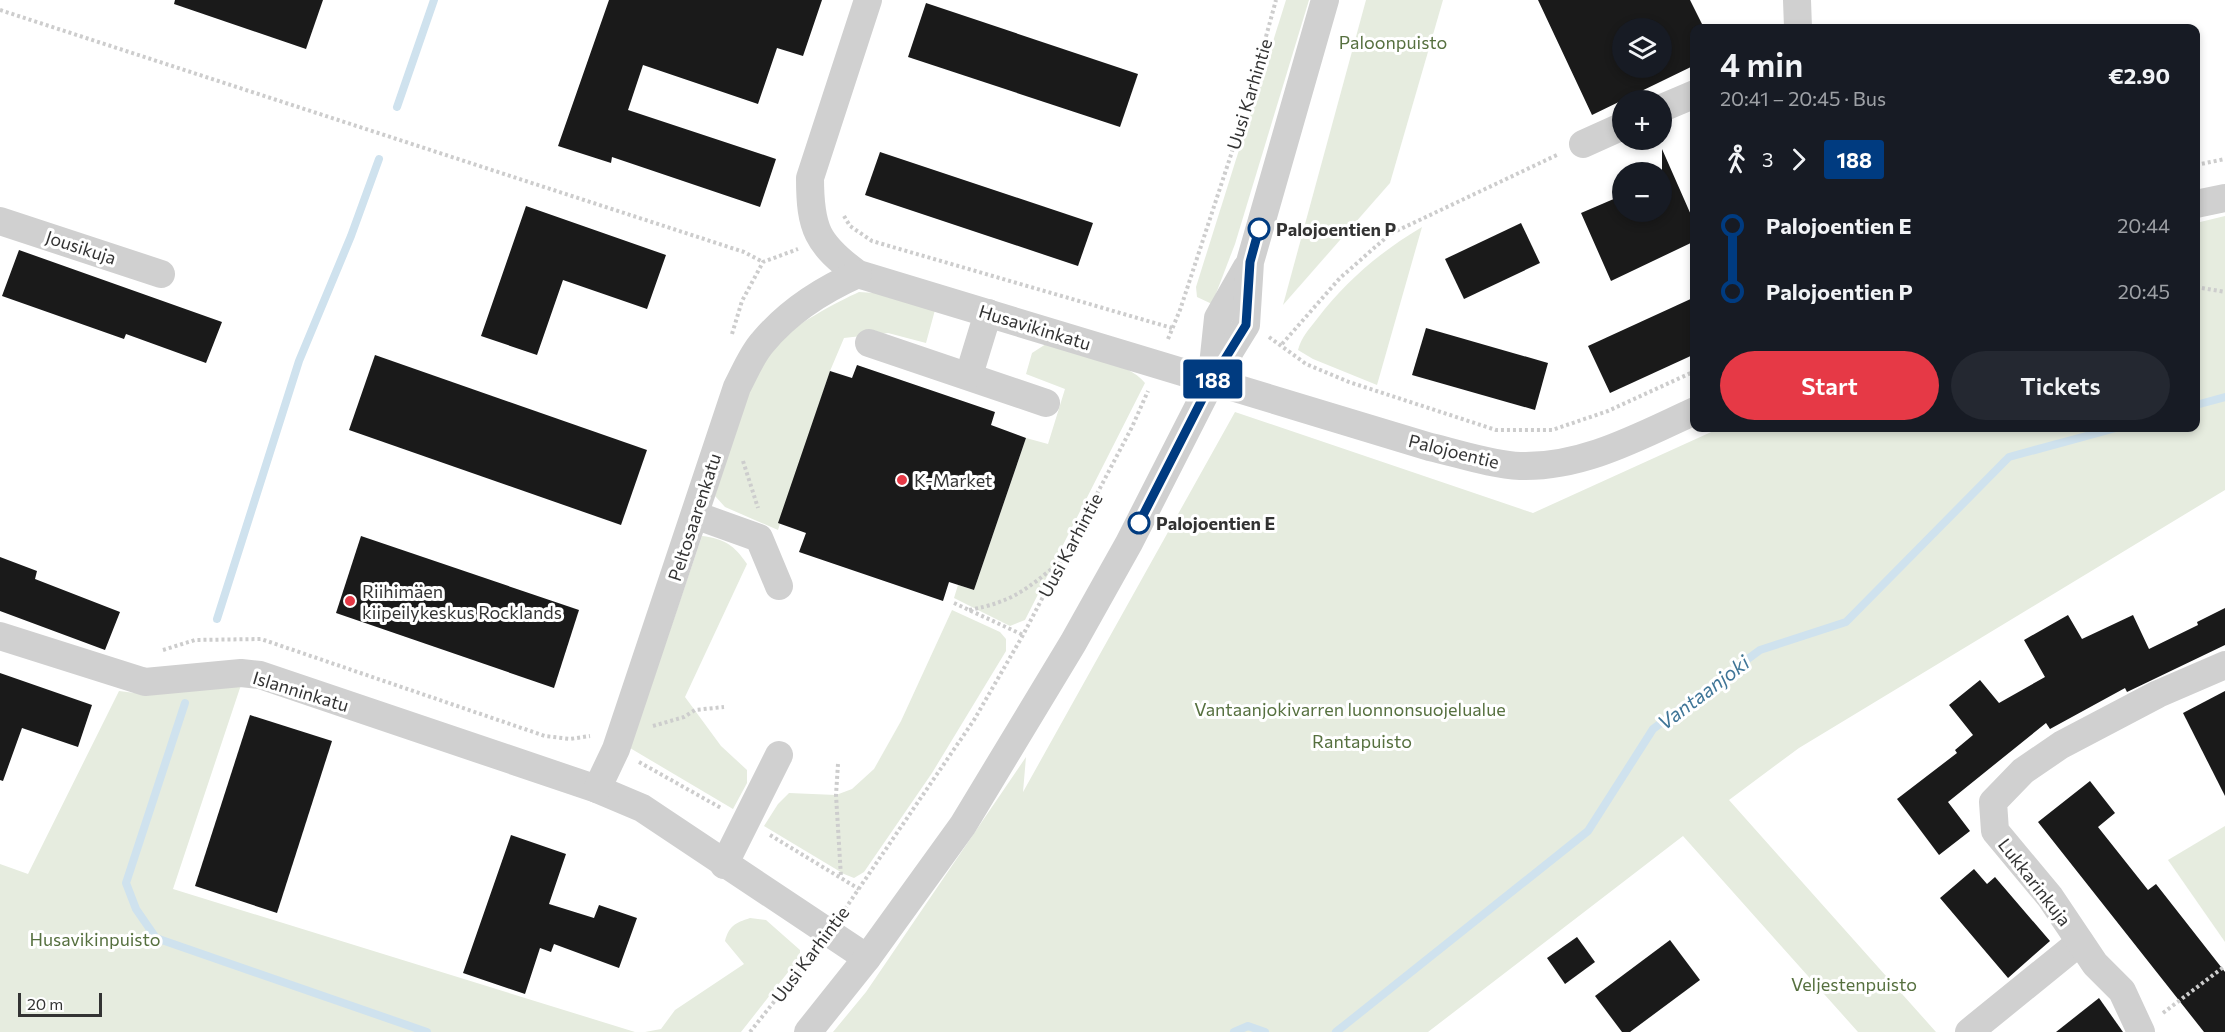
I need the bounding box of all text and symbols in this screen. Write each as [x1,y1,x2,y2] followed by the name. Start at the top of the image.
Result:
[1612,18,1672,222] map controls
[1612,18,1672,78] button: layers
[1339,31,1447,53] park label: Paloonpuisto
[1222,36,1276,152] street label: Uusi Karhintie
[1720,43,1803,84] text: 4 min
[2108,62,2170,89] text: €2.90
[1720,86,1886,110] text: 20:41 – 20:45 · Bus
[1612,90,1672,150] button: +
[1720,143,1753,176] icon: walk
[1782,143,1815,176] icon: forward
[1762,147,1773,171] text: 3
[1836,147,1872,172] text: 188
[1612,162,1672,222] button: −
[1766,212,1912,239] text: Palojoentien E
[2117,213,2170,237] text: 20:44
[1248,218,1270,240] marker: Palojoentien P
[1276,218,1396,240] place label: Palojoentien P
[43,225,119,269] street label: Jousikuja
[1766,278,1913,305] text: Palojoentien P
[2118,279,2170,303] text: 20:45
[976,300,1094,354] street label: Husavikinkatu
[1720,351,1939,420] button: Start
[1951,351,2170,420] button: Tickets
[1178,360,1248,398] line badge: 188
[1195,367,1231,392] text: 188
[1406,429,1502,473] street label: Palojoentie
[663,450,725,584] street label: Peltosaarenkatu
[914,469,992,491] place label: K-Market
[895,473,909,487] marker: K-Market
[1033,489,1107,601] street label: Uusi Karhintie
[1128,512,1150,534] marker: Palojoentien E
[1156,512,1275,534] place label: Palojoentien E
[362,580,562,623] place label: Riihimäen kiipeilykeskus Rocklands
[343,594,357,608] marker: Riihimäen kiipeilykeskus Rocklands
[1653,649,1754,734] water label: Vantaanjoki
[250,666,352,716] street label: Islanninkatu
[1194,698,1506,720] park label: Vantaanjokivarren luonnonsuojelualue
[1312,730,1412,752] park label: Rantapuisto
[1994,834,2076,930] street label: Lukkarinkuja
[767,901,853,1007] street label: Uusi Karhintie
[30,928,160,950] park label: Husavikinpuisto
[1791,973,1917,995] park label: Veljestenpuisto
[18,990,102,1018] scale bar
[27,994,63,1013] text: 20 m

